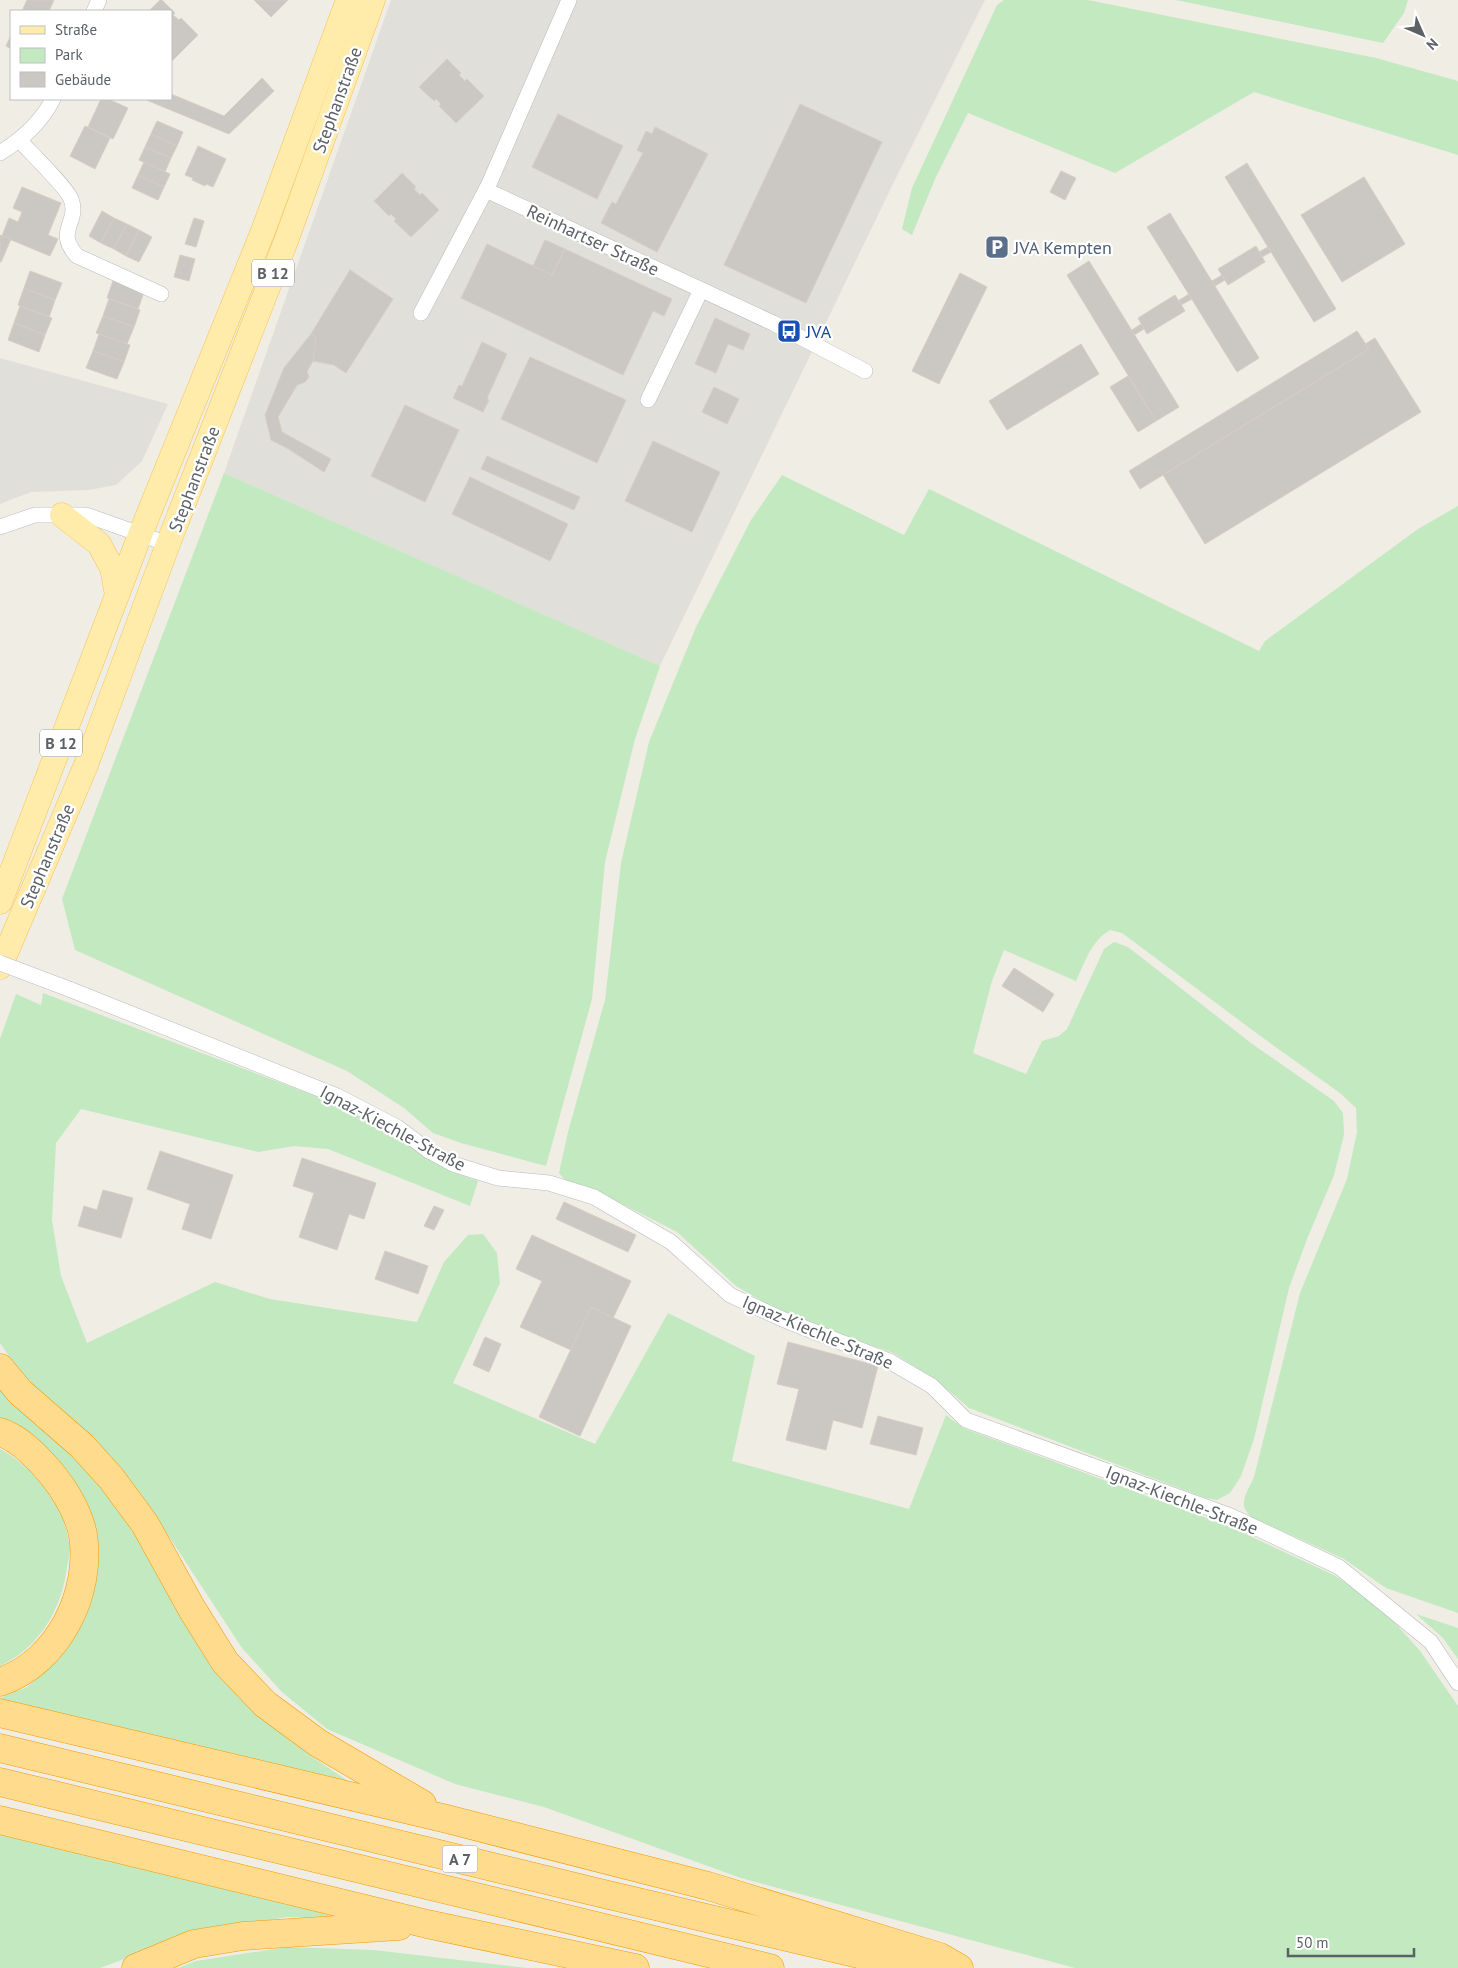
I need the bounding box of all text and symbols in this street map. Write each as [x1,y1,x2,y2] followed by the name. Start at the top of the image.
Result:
[10,10,172,100] legend
[1398,10,1448,60] north arrow
[55,20,97,39] text: Straße
[1423,35,1442,54] text: N
[307,44,367,156] street label: Stephanstraße
[55,45,83,64] text: Park
[55,70,111,89] text: Gebäude
[523,199,663,281] street label: Reinhartser Straße
[984,234,1010,260] parking icon: JVA Kempten
[1013,236,1112,259] place label: JVA Kempten
[252,260,294,286] road number: B 12
[776,318,802,344] bus stop icon: JVA
[805,320,832,343] place label: JVA
[163,423,225,535] street label: Stephanstraße
[40,730,82,756] road number: B 12
[15,800,79,912] street label: Stephanstraße
[316,1080,470,1176] street label: Ignaz-Kiechle-Straße
[739,1290,897,1374] street label: Ignaz-Kiechle-Straße
[1102,1460,1262,1540] street label: Ignaz-Kiechle-Straße
[442,1846,478,1872] road number: A 7
[1288,1926,1414,1958] scale bar
[1296,1933,1329,1952] text: 50 m

